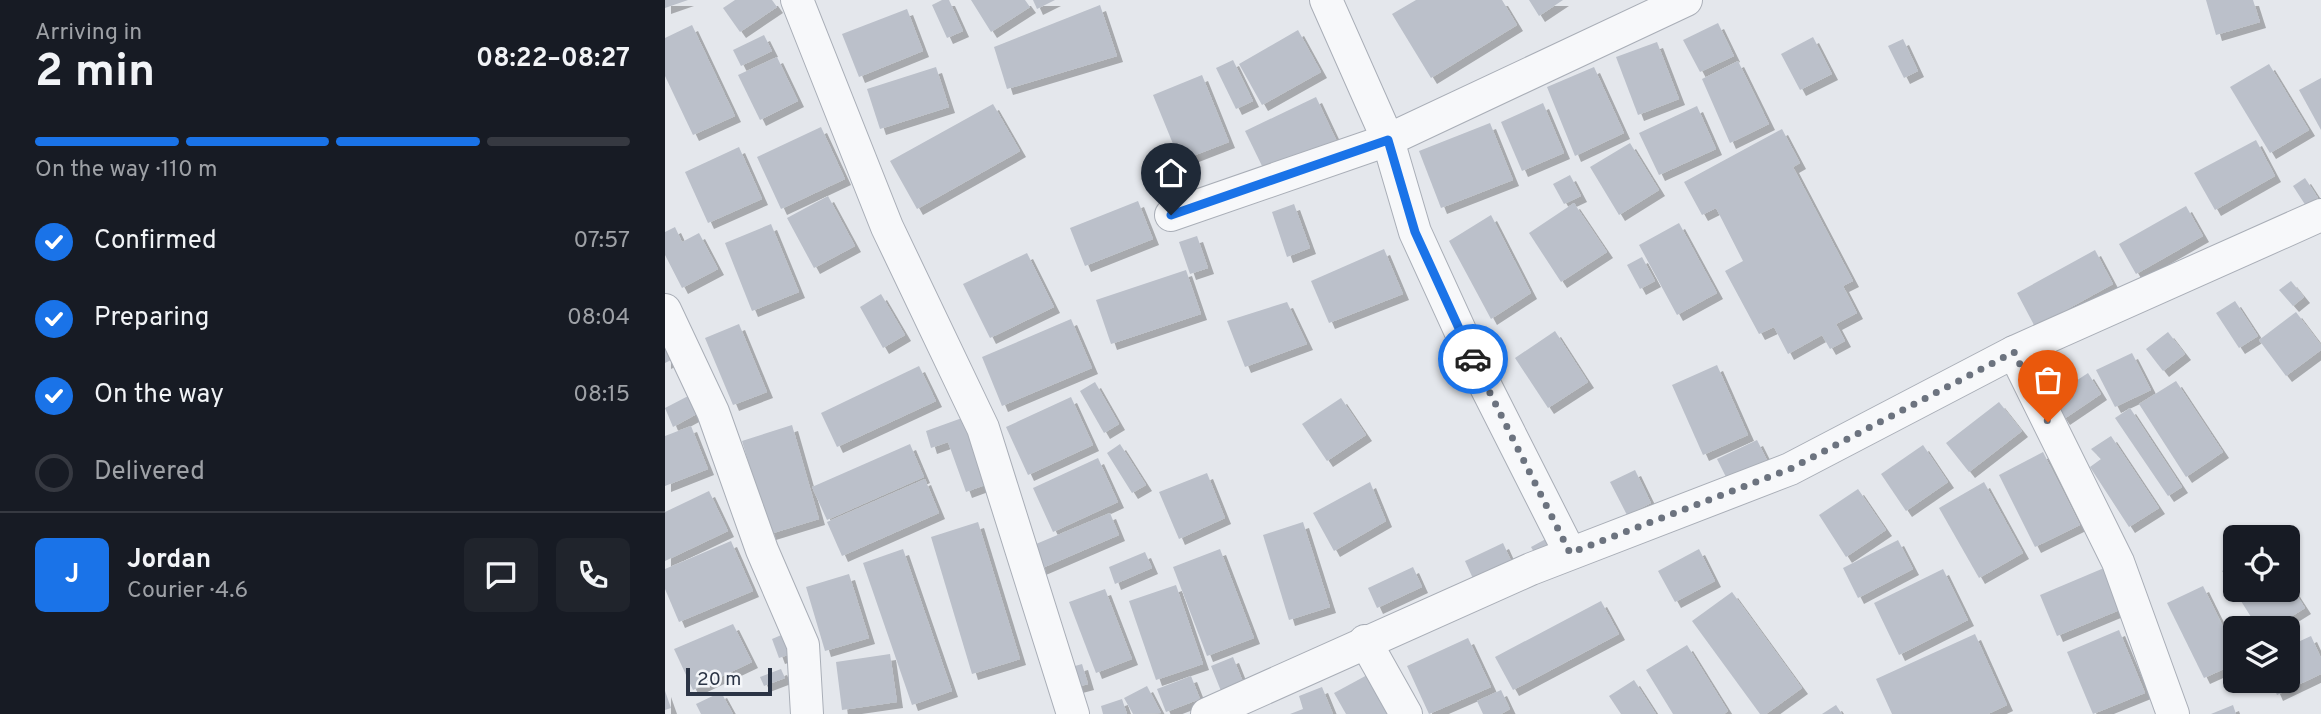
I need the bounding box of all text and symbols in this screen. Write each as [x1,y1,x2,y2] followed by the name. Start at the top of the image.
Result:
[35,19,142,48] text: Arriving in
[476,43,630,76] text: 08:22–08:27
[35,44,155,103] text: 2 min
[1141,143,1201,215] pin
[1152,154,1190,192] icon: home
[35,156,218,185] text: On the way · 110 m
[35,223,73,261] icon: check
[94,225,217,258] text: Confirmed
[574,227,630,256] text: 07:57
[35,300,73,338] icon: check
[94,302,209,335] text: Preparing
[567,304,630,333] text: 08:04
[1438,324,1508,394] courier
[1454,340,1492,378] icon: car
[2018,350,2078,422] pin
[2029,361,2067,399] icon: bag
[35,377,73,415] icon: check
[94,379,224,412] text: On the way
[573,381,630,410] text: 08:15
[94,456,205,489] text: Delivered
[2223,525,2300,693] map controls
[2223,525,2300,602] button: locate
[464,538,538,612] button: chat
[556,538,630,612] button: phone
[127,544,211,577] text: Jordan
[65,559,79,592] text: J
[127,577,248,606] text: Courier · 4.6
[2223,616,2300,693] button: layers
[686,665,772,697] scale bar
[697,668,741,692] text: 20 m

